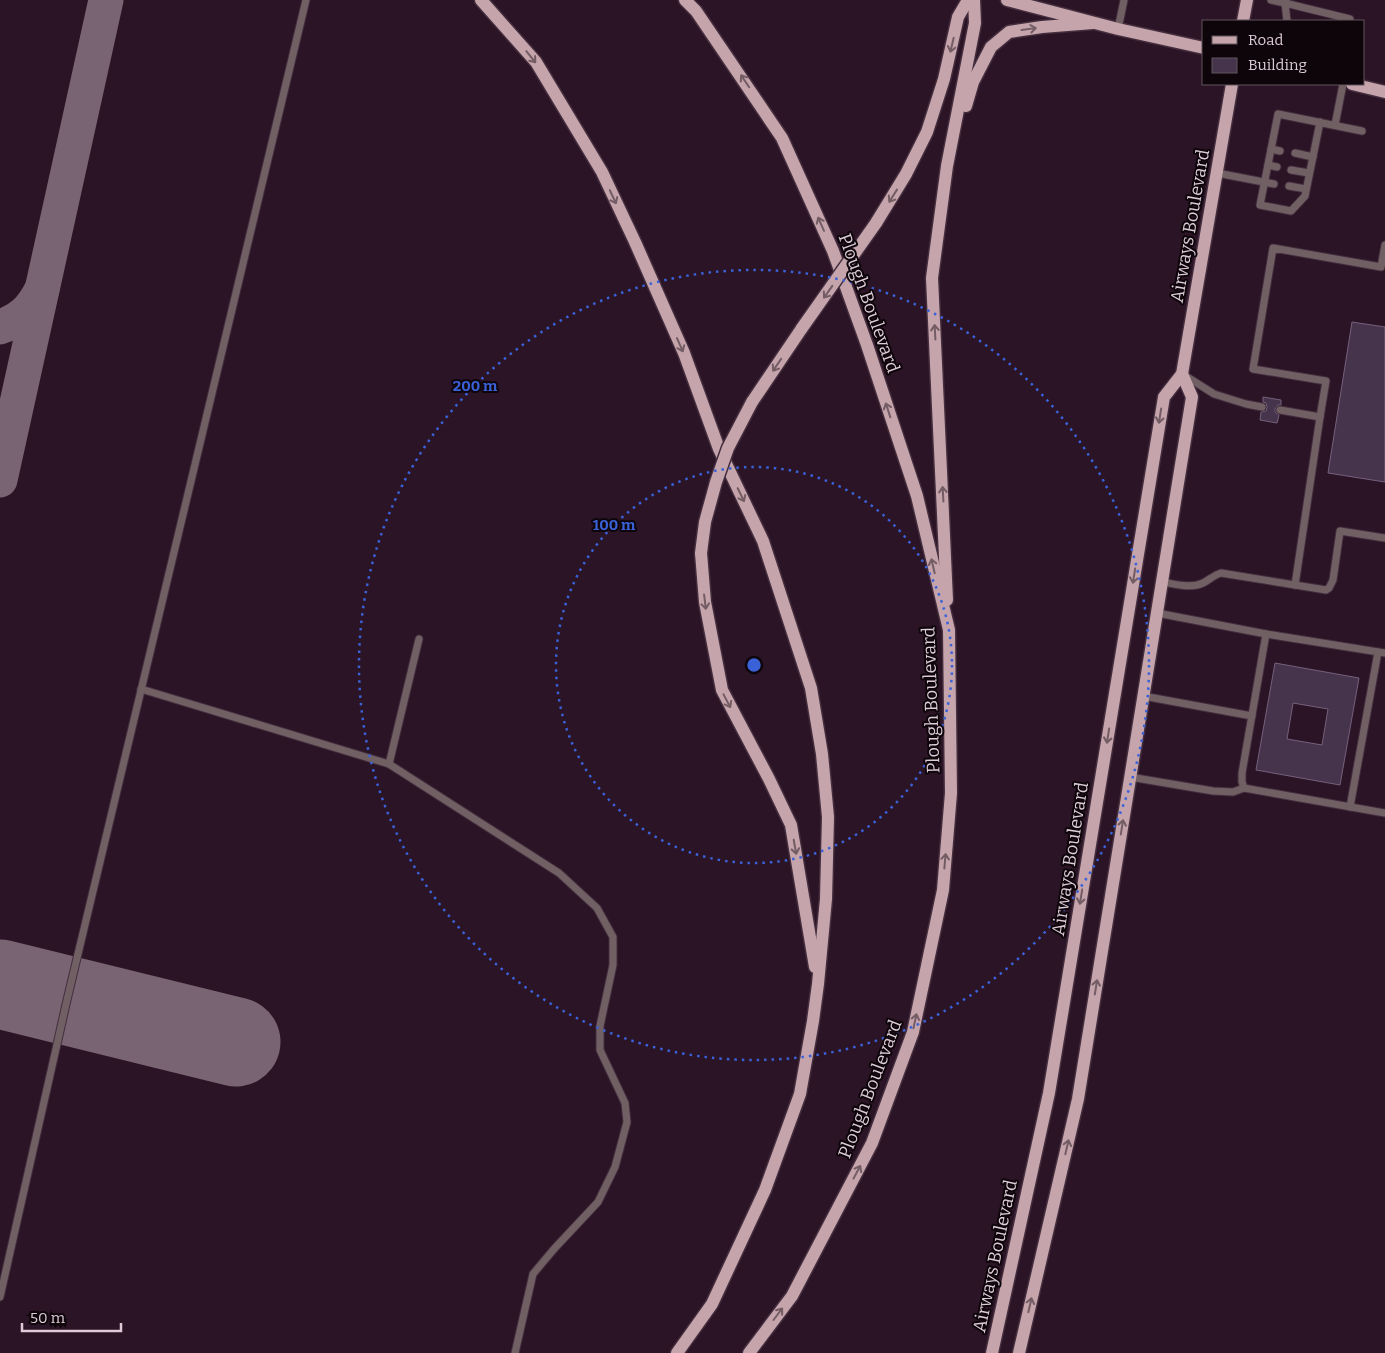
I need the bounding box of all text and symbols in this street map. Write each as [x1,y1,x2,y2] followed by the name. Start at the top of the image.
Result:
[1202,20,1365,85] legend
[1021,23,1037,33] one-way arrow
[1248,31,1283,49] text: Road
[947,37,956,53] one-way arrow
[526,50,537,63] one-way arrow
[1248,56,1307,74] text: Building
[740,75,750,89] one-way arrow
[1166,147,1214,304] street label: Airways Boulevard
[888,188,898,202] one-way arrow
[609,189,619,204] one-way arrow
[816,217,825,232] one-way arrow
[834,230,905,376] street label: Plough Boulevard
[823,285,833,299] one-way arrow
[930,324,939,340] one-way arrow
[676,337,686,352] one-way arrow
[772,358,782,372] one-way arrow
[453,377,498,395] text: 200 m
[883,402,893,418] one-way arrow
[1155,407,1165,423] one-way arrow
[938,486,947,502] one-way arrow
[736,488,746,503] one-way arrow
[593,516,636,534] text: 100 m
[928,558,937,574] one-way arrow
[1129,568,1139,584] one-way arrow
[700,593,710,609] one-way arrow
[917,626,945,774] street label: Plough Boulevard
[745,656,763,674] centre of rings
[722,693,732,708] one-way arrow
[1102,728,1112,744] one-way arrow
[1047,780,1093,937] street label: Airways Boulevard
[1117,819,1127,835] one-way arrow
[790,839,800,855] one-way arrow
[941,854,950,870] one-way arrow
[1076,888,1086,904] one-way arrow
[1092,980,1102,996] one-way arrow
[911,1013,920,1029] one-way arrow
[833,1016,907,1161] street label: Plough Boulevard
[1063,1140,1072,1156] one-way arrow
[853,1165,862,1180] one-way arrow
[968,1177,1022,1334] street label: Airways Boulevard
[1026,1298,1035,1314] one-way arrow
[22,1300,121,1332] scale bar
[773,1308,784,1321] one-way arrow
[30,1309,66,1327] text: 50 m

